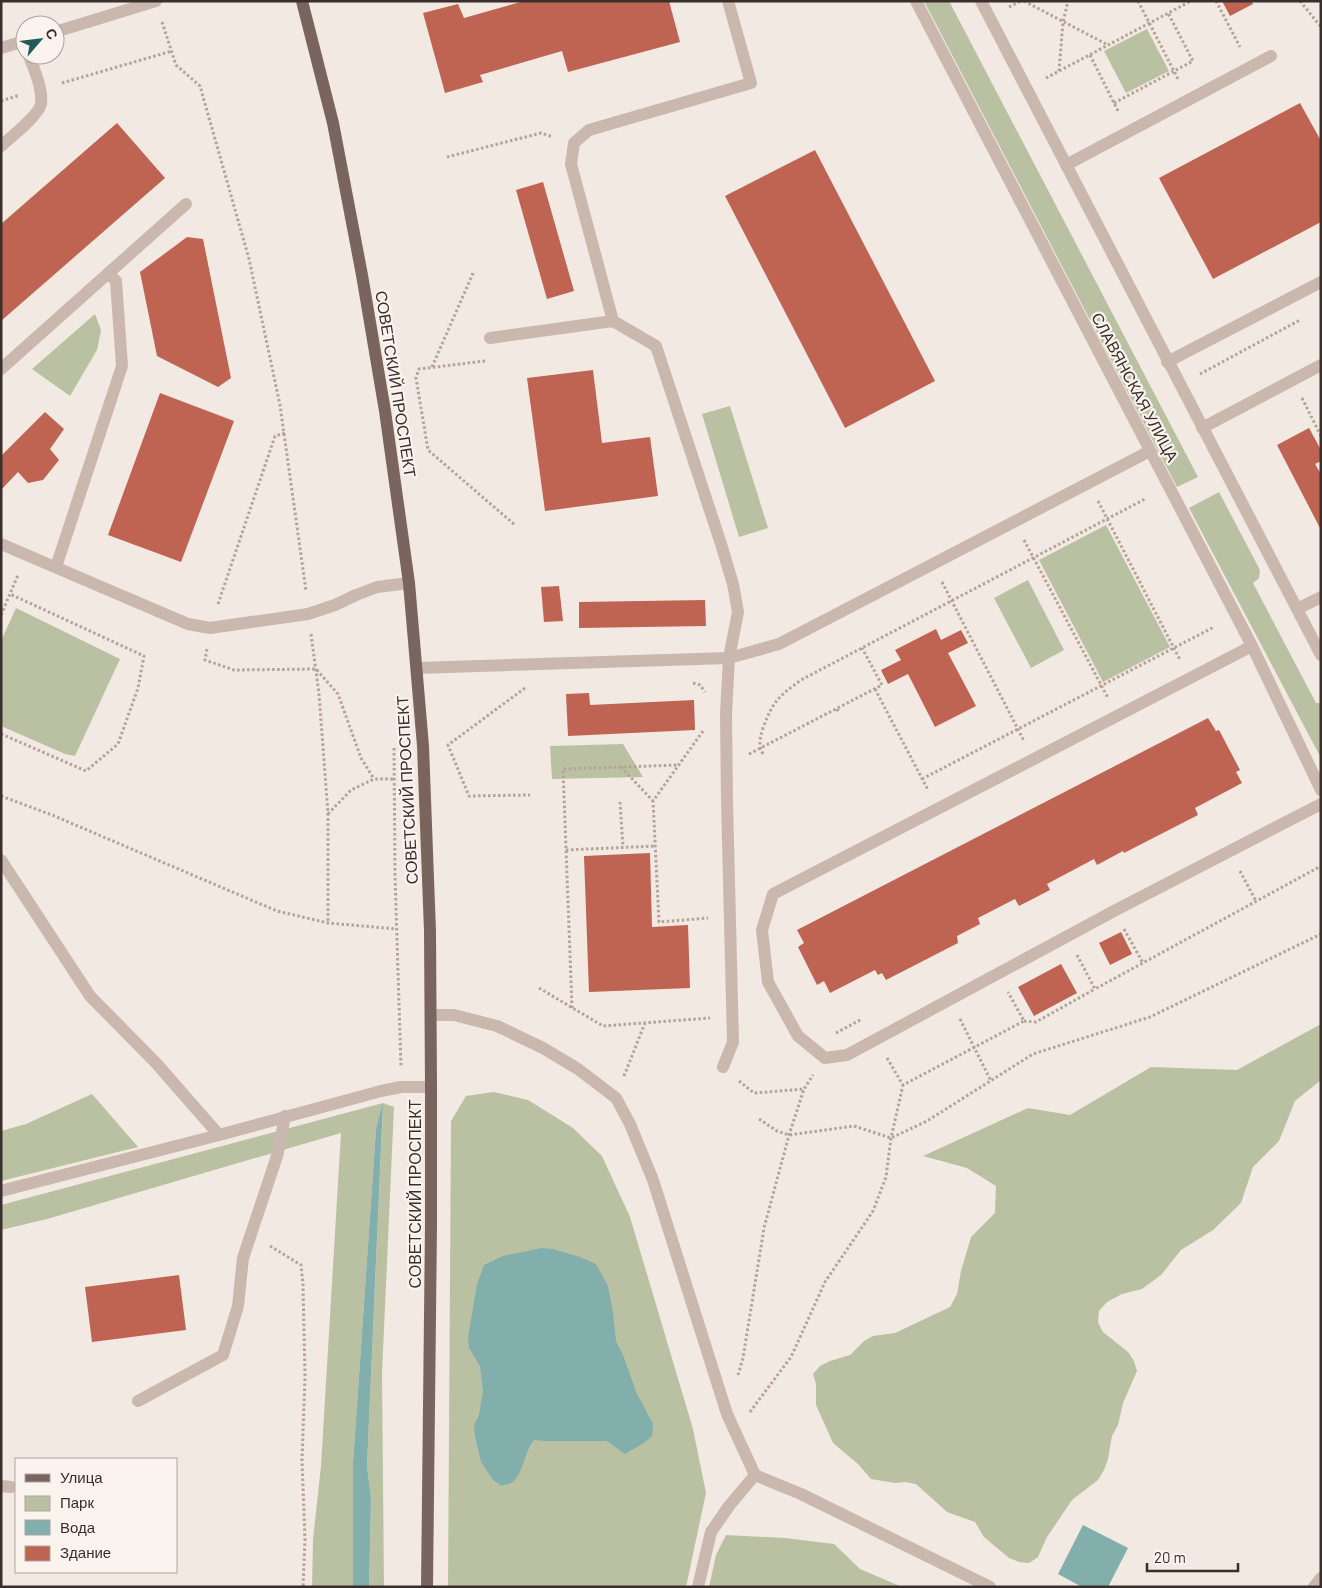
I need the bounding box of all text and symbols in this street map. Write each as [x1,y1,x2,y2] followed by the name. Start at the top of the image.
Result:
[15,15,65,65] north arrow
[42,25,62,42] text: С
[372,289,421,479] street label: СОВЕТСКИЙ ПРОСПЕКТ
[1088,309,1183,465] street label: СЛАВЯНСКАЯ УЛИЦА
[392,695,421,885] street label: СОВЕТСКИЙ ПРОСПЕКТ
[405,1099,424,1288] street label: СОВЕТСКИЙ ПРОСПЕКТ
[15,1458,178,1573] legend
[60,1468,103,1486] text: Улица
[60,1493,94,1511] text: Парк
[60,1518,96,1536] text: Вода
[1147,1540,1238,1572] scale bar
[60,1543,111,1561] text: Здание
[1154,1548,1186,1566] text: 20 m

